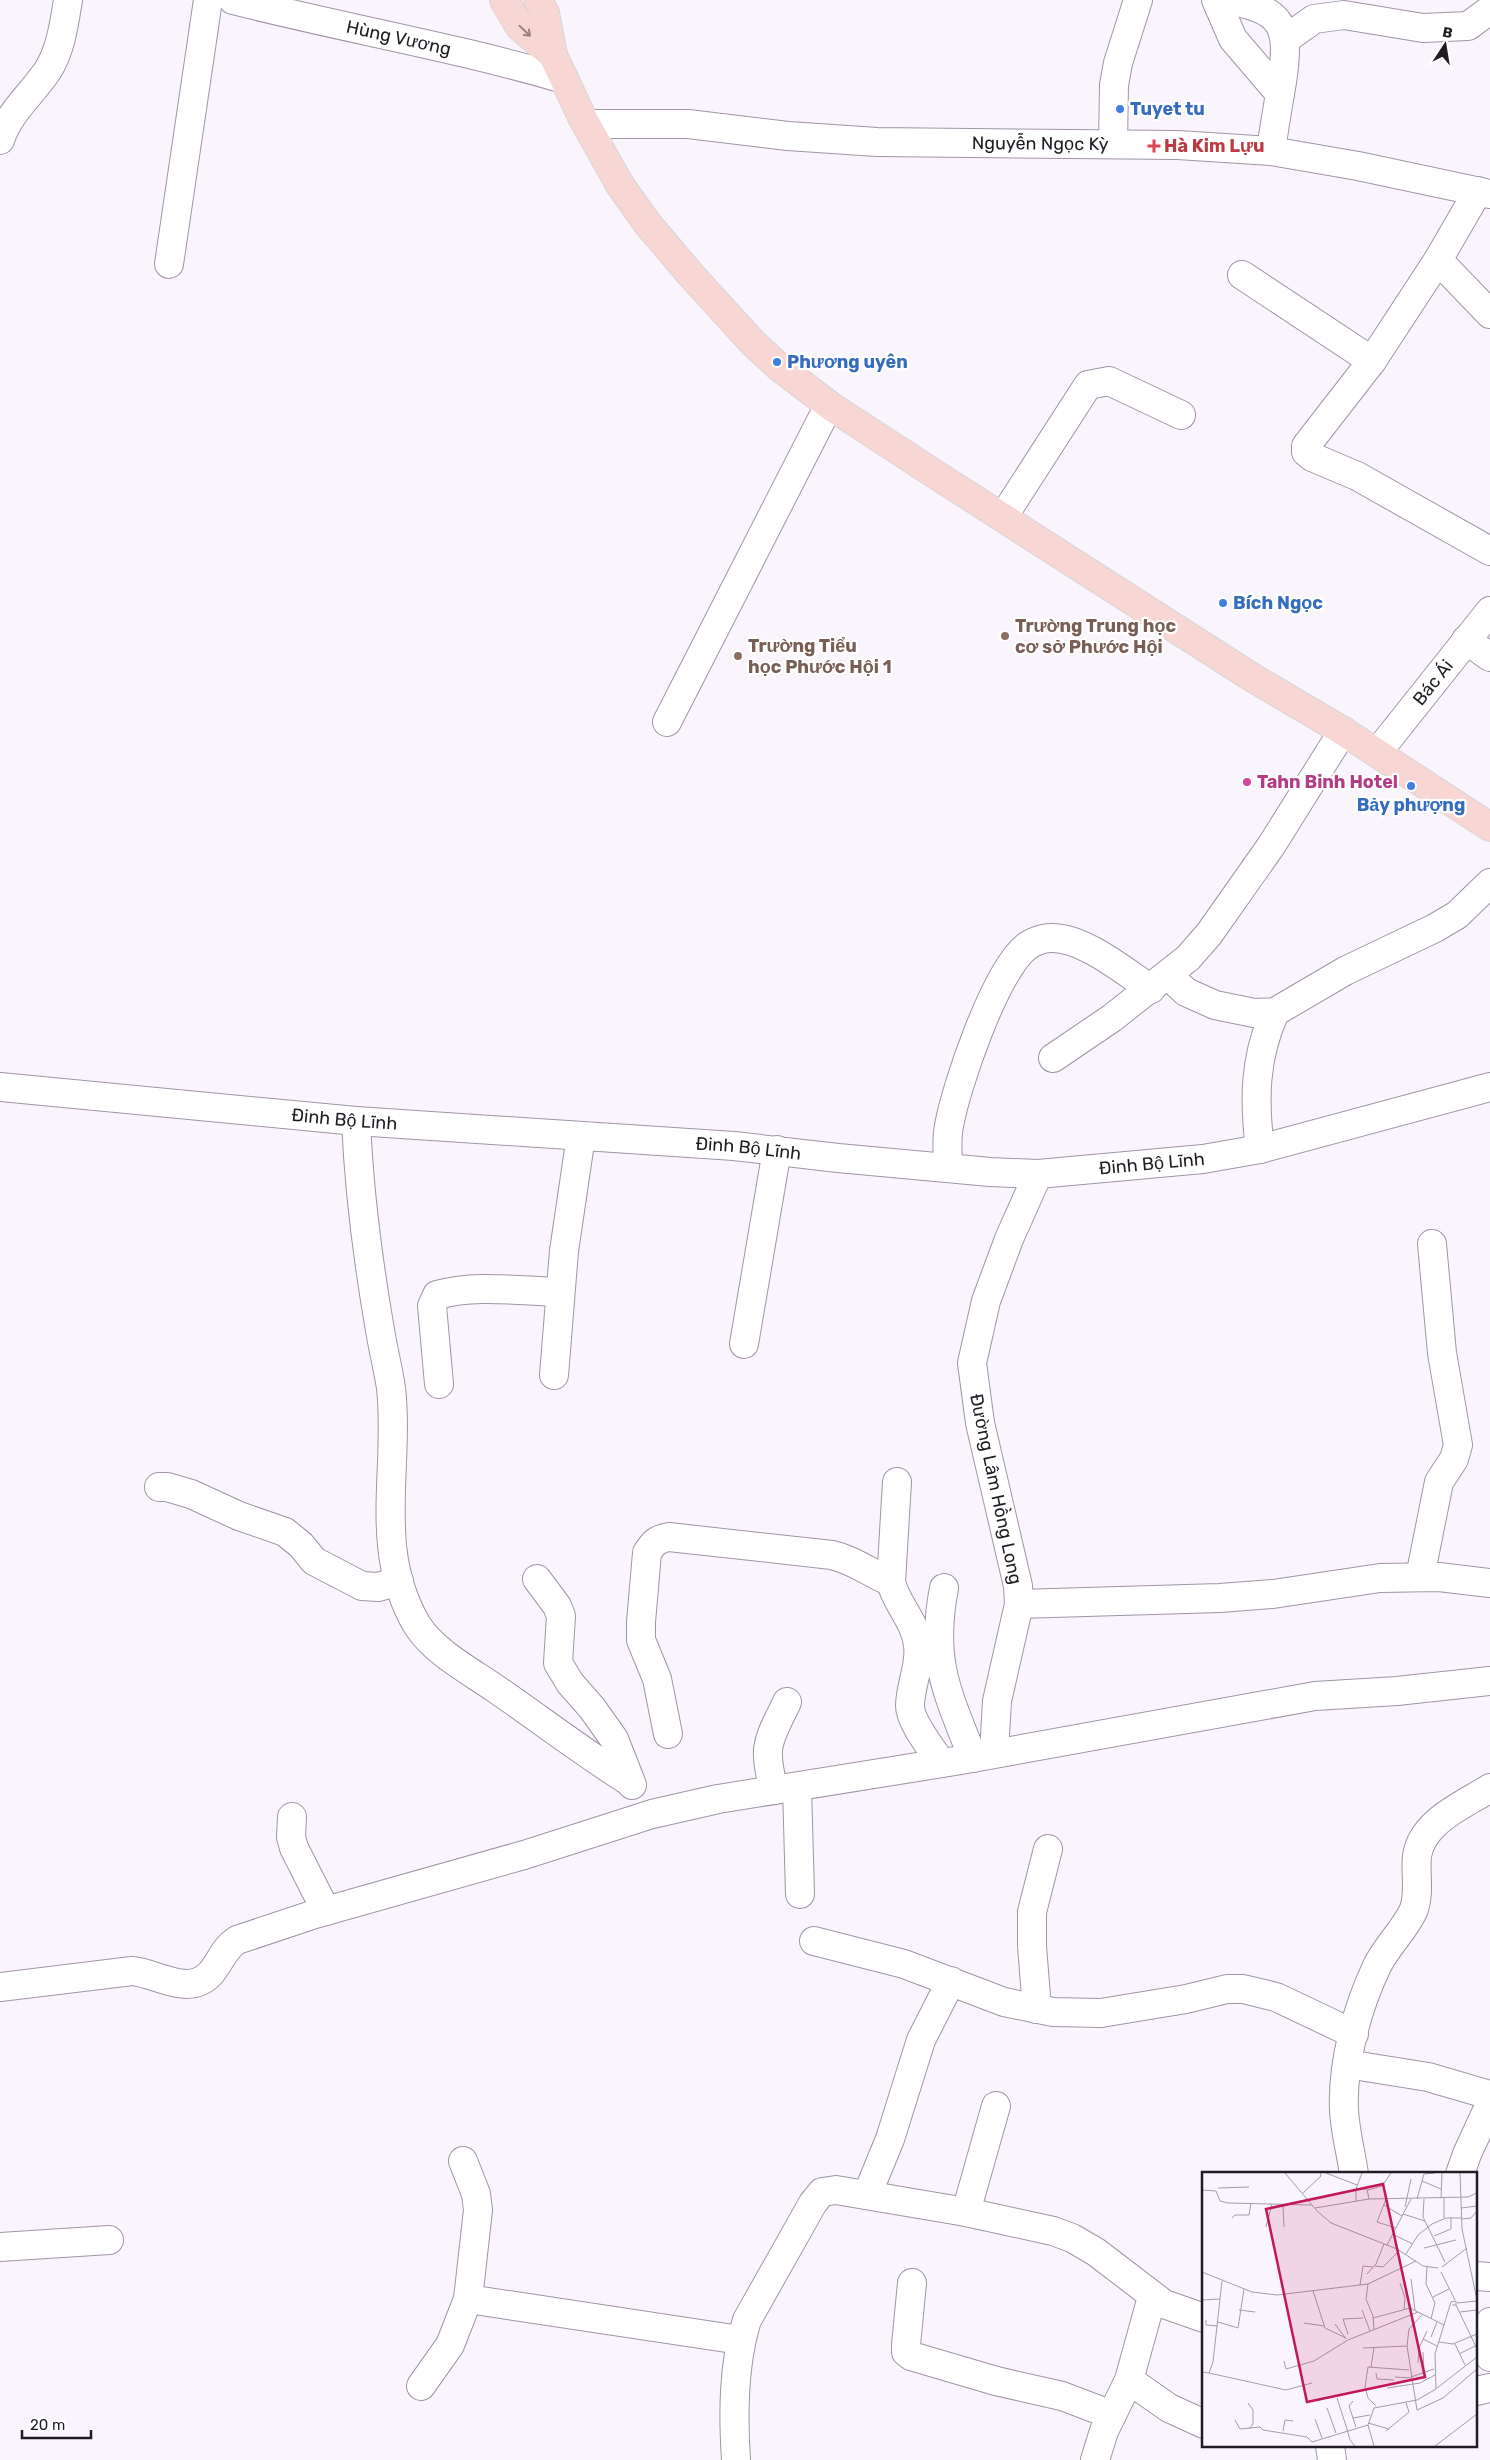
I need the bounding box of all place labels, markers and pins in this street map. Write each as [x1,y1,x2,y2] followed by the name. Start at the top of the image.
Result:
[1130,98,1205,120] place label: Tuyet tu
[1114,103,1126,115] marker: Tuyet tu
[1164,135,1265,157] place label: Hà Kim Lựu
[1148,140,1160,152] marker: Hà Kim Lựu
[787,351,908,373] place label: Phương uyên
[771,356,783,368] marker: Phương uyên
[1233,592,1323,614] place label: Bích Ngọc
[1217,597,1229,609] marker: Bích Ngọc
[1015,615,1176,658] place label: Trường Trung học cơ sở Phước Hội
[999,630,1011,642] marker: Trường Trung học cơ sở Phước Hội
[748,635,892,678] place label: Trường Tiểu học Phước Hội 1
[732,650,744,662] marker: Trường Tiểu học Phước Hội 1
[1257,771,1398,793] place label: Tahn Binh Hotel
[1241,776,1253,788] marker: Tahn Binh Hotel
[1405,780,1417,792] marker: Bảy phượng
[1357,794,1465,816] place label: Bảy phượng

